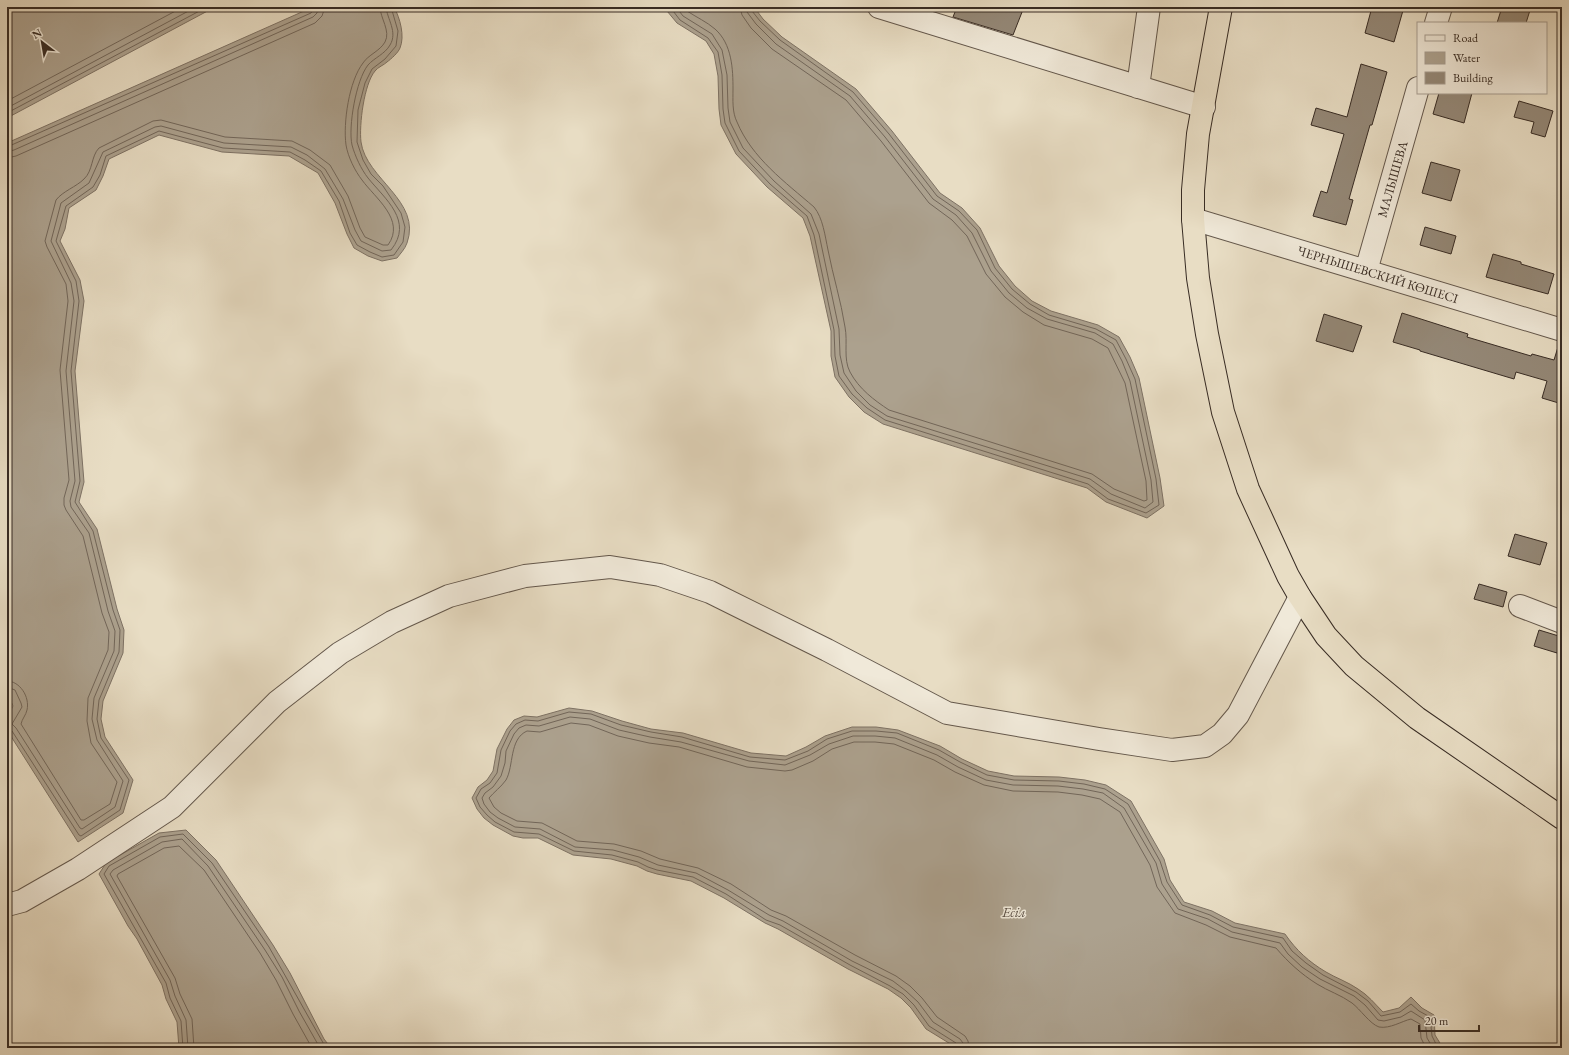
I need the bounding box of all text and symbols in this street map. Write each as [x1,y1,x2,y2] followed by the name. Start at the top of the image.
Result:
[22,22,62,62] north arrow
[1417,22,1547,94] legend
[29,25,44,42] text: N
[1453,30,1479,46] text: Road
[1453,50,1480,66] text: Water
[1453,70,1494,86] text: Building
[1373,138,1412,219] street label: МАЛЫШЕВА
[1295,242,1461,307] street label: ЧЕРНЫШЕВСКИЙ КӨШЕСІ
[1001,903,1026,921] water label: Есіл
[1419,1007,1479,1033] scale bar
[1425,1013,1449,1029] text: 20 m

